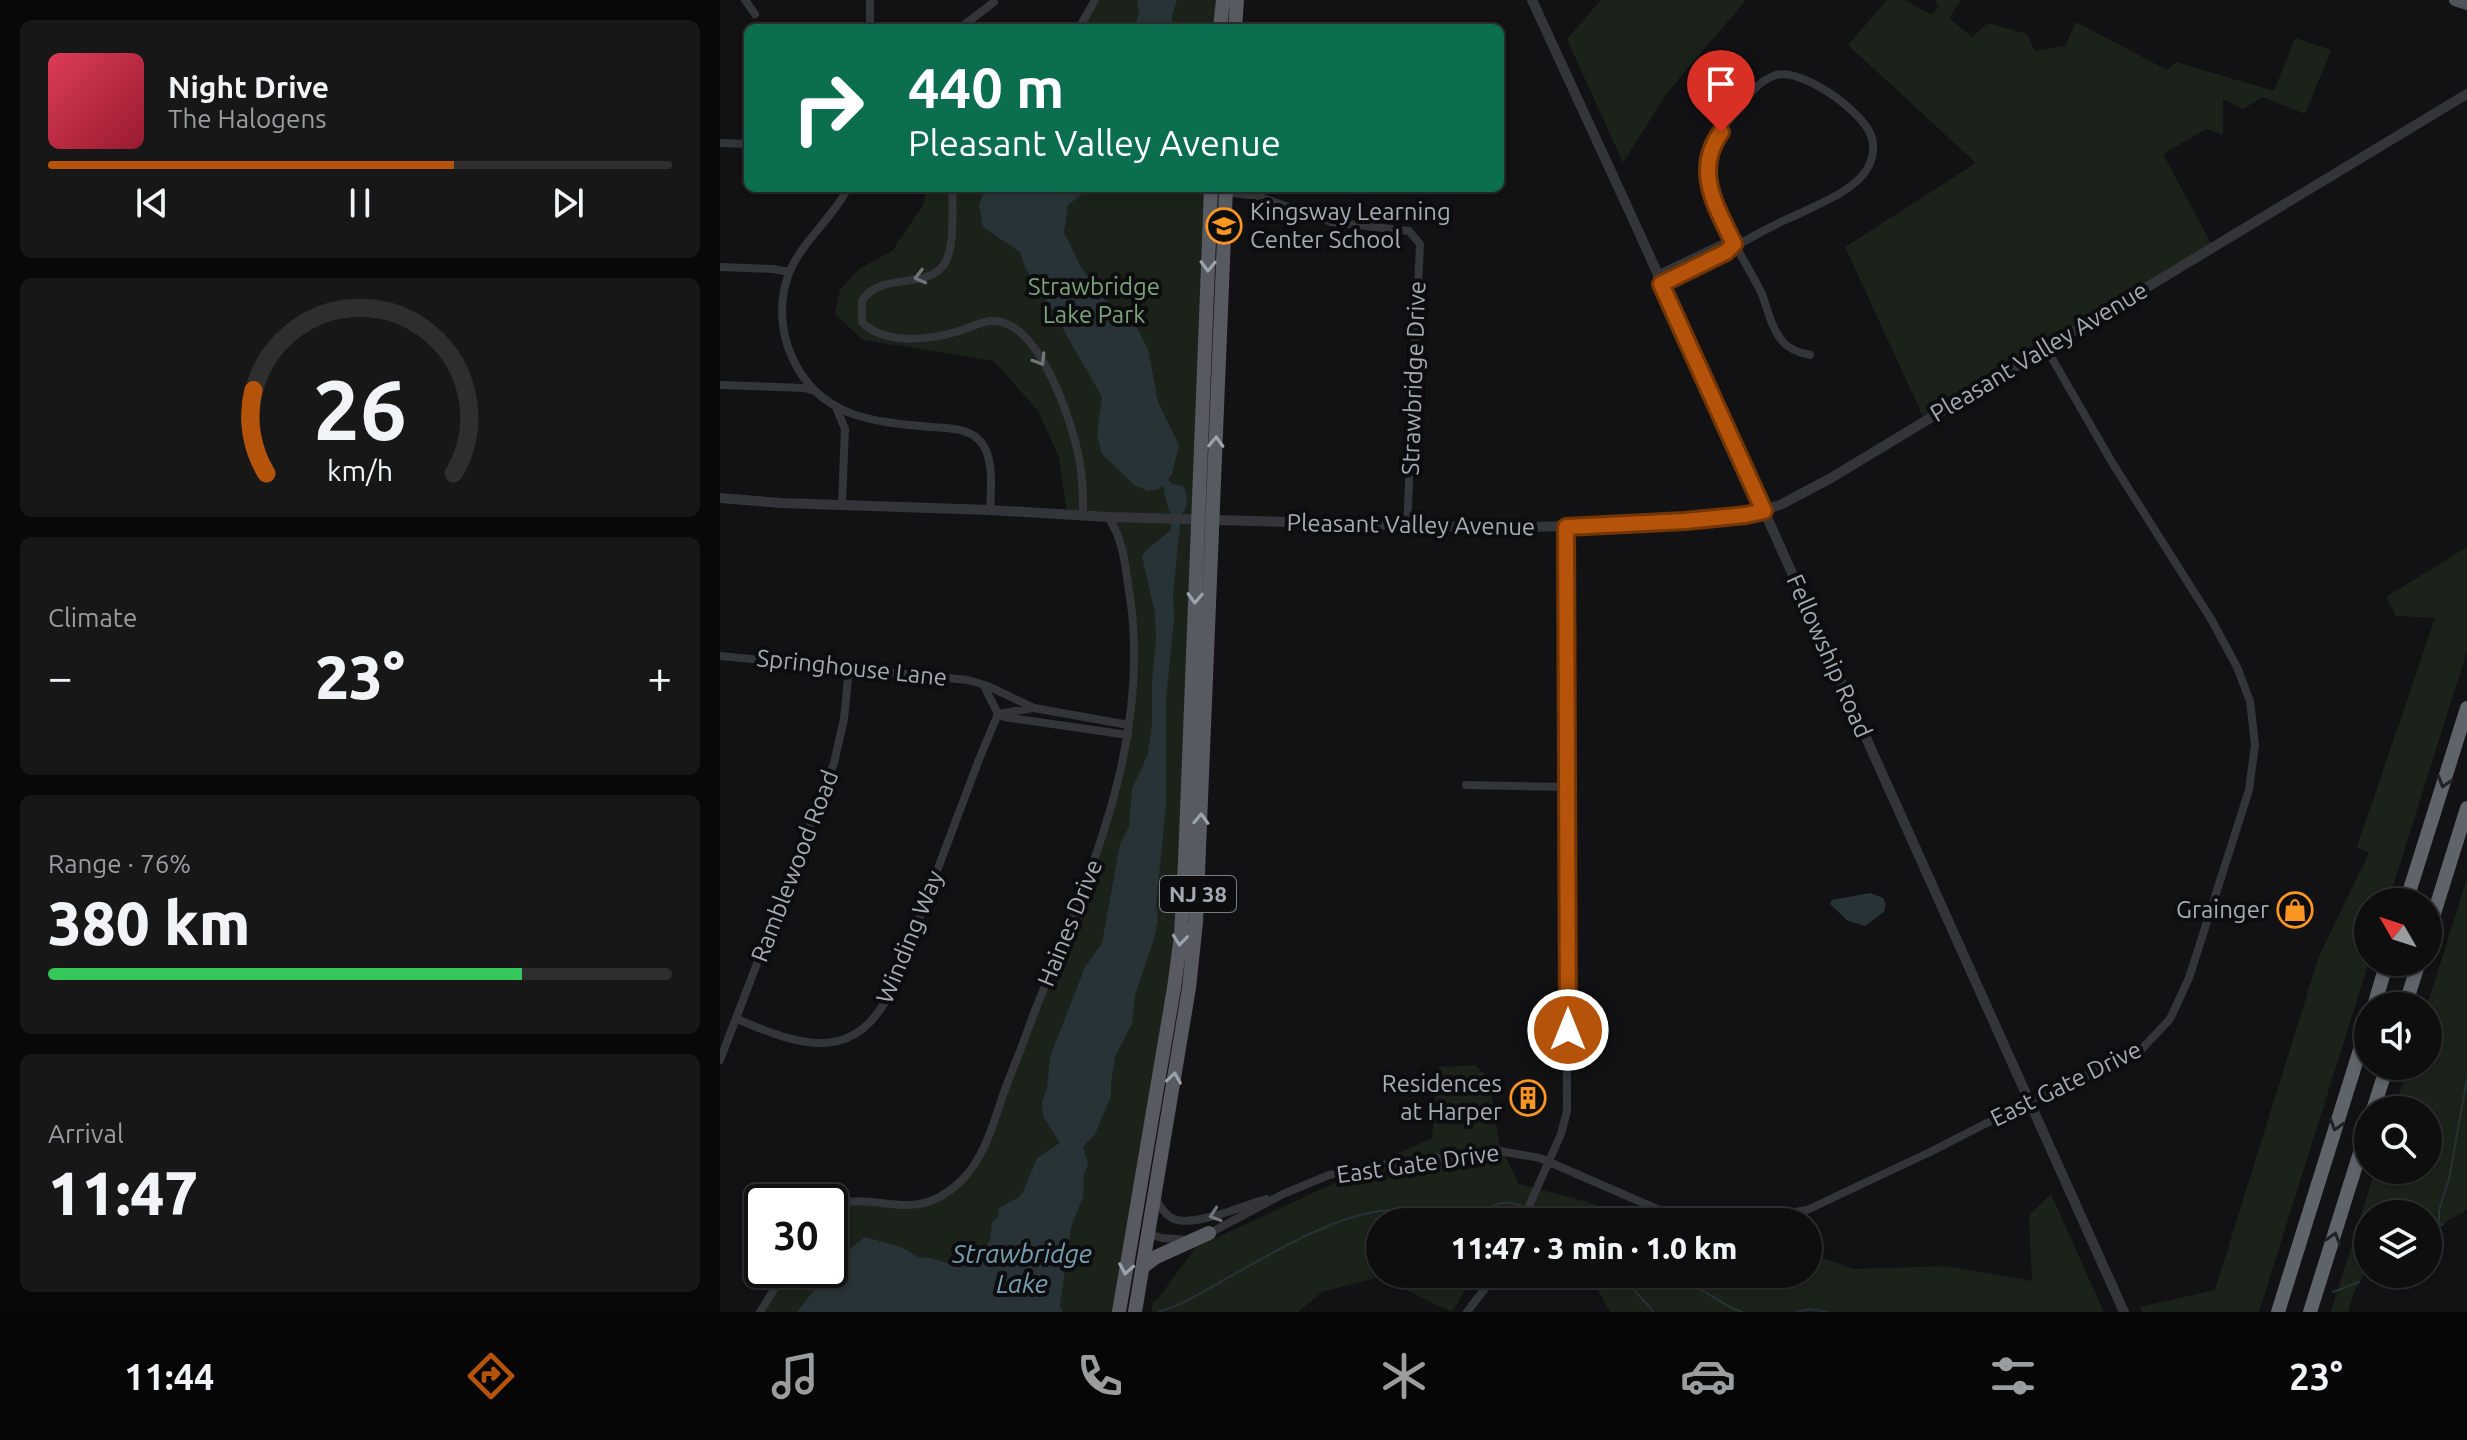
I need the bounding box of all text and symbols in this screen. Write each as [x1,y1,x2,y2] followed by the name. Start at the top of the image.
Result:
[1687,50,1755,132] pin
[776,56,880,160] icon: right
[908,56,1064,119] text: 440 m
[1699,62,1743,106] icon: arrive
[168,70,329,104] text: Night Drive
[168,104,327,133] text: The Halogens
[908,122,1281,163] text: Pleasant Valley Avenue
[130,181,174,225] icon: previous
[338,181,382,225] icon: pause
[546,181,590,225] icon: next
[1250,198,1451,253] place label: Kingsway Learning Center School
[1205,207,1243,245] school or university icon: Kingsway Learning Center School
[1200,260,1217,273] one-way arrow
[913,268,927,285] one-way arrow
[1028,273,1160,328] park label: Strawbridge Lake Park
[1925,276,2152,427] street label: Pleasant Valley Avenue
[1397,280,1430,476] street label: Strawbridge Drive
[1031,351,1046,366] one-way arrow
[313,361,407,455] text: 26
[1207,435,1224,448] one-way arrow
[327,454,393,486] text: km/h
[1287,509,1535,540] street label: Pleasant Valley Avenue
[1781,570,1878,742] street label: Fellowship Road
[1187,592,1204,605] one-way arrow
[48,603,137,632] text: Climate
[315,643,405,710] text: 23°
[756,644,949,691] street label: Springhouse Lane
[48,652,73,701] text: −
[647,652,672,701] text: +
[746,766,844,965] street label: Ramblewood Road
[2437,775,2453,789] one-way arrow
[1192,812,1209,825] one-way arrow
[48,849,191,878] text: Range · 76%
[1032,855,1107,990] street label: Haines Drive
[871,866,949,1007] street label: Winding Way
[1160,876,1236,912] road number: NJ 38
[2354,888,2442,976] north arrow
[2354,888,2442,1288] map controls
[48,889,250,956] text: 380 km
[2276,891,2314,929] shop icon: Grainger
[2176,896,2269,923] place label: Grainger
[1171,934,1188,947] one-way arrow
[1526,988,1610,1072] position arrow
[2354,992,2442,1080] button: sound
[1986,1035,2146,1132] street label: East Gate Drive
[1382,1070,1502,1125] place label: Residences at Harper
[1165,1071,1182,1084] one-way arrow
[1509,1079,1547,1117] building icon: Residences at Harper
[2354,1096,2442,1184] button: search
[2330,1118,2346,1132] one-way arrow
[48,1119,124,1148] text: Arrival
[1335,1139,1501,1188] street label: East Gate Drive
[48,1159,198,1226] text: 11:47
[744,1184,848,1288] speed limit sign: 30
[2354,1200,2442,1288] button: layers
[1209,1205,1223,1221] one-way arrow
[1451,1231,1737,1265] text: 11:47 · 3 min · 1.0 km
[2324,1231,2340,1245] one-way arrow
[951,1239,1092,1298] water label: Strawbridge Lake
[1119,1262,1136,1275] one-way arrow
[463,1348,519,1404] icon: directions
[767,1348,823,1404] icon: music
[1072,1348,1128,1404] icon: phone
[1376,1348,1432,1404] icon: climate
[1680,1348,1736,1404] icon: car
[1985,1348,2041,1404] icon: filters
[124,1356,214,1397] text: 11:44
[2289,1356,2343,1397] text: 23°

